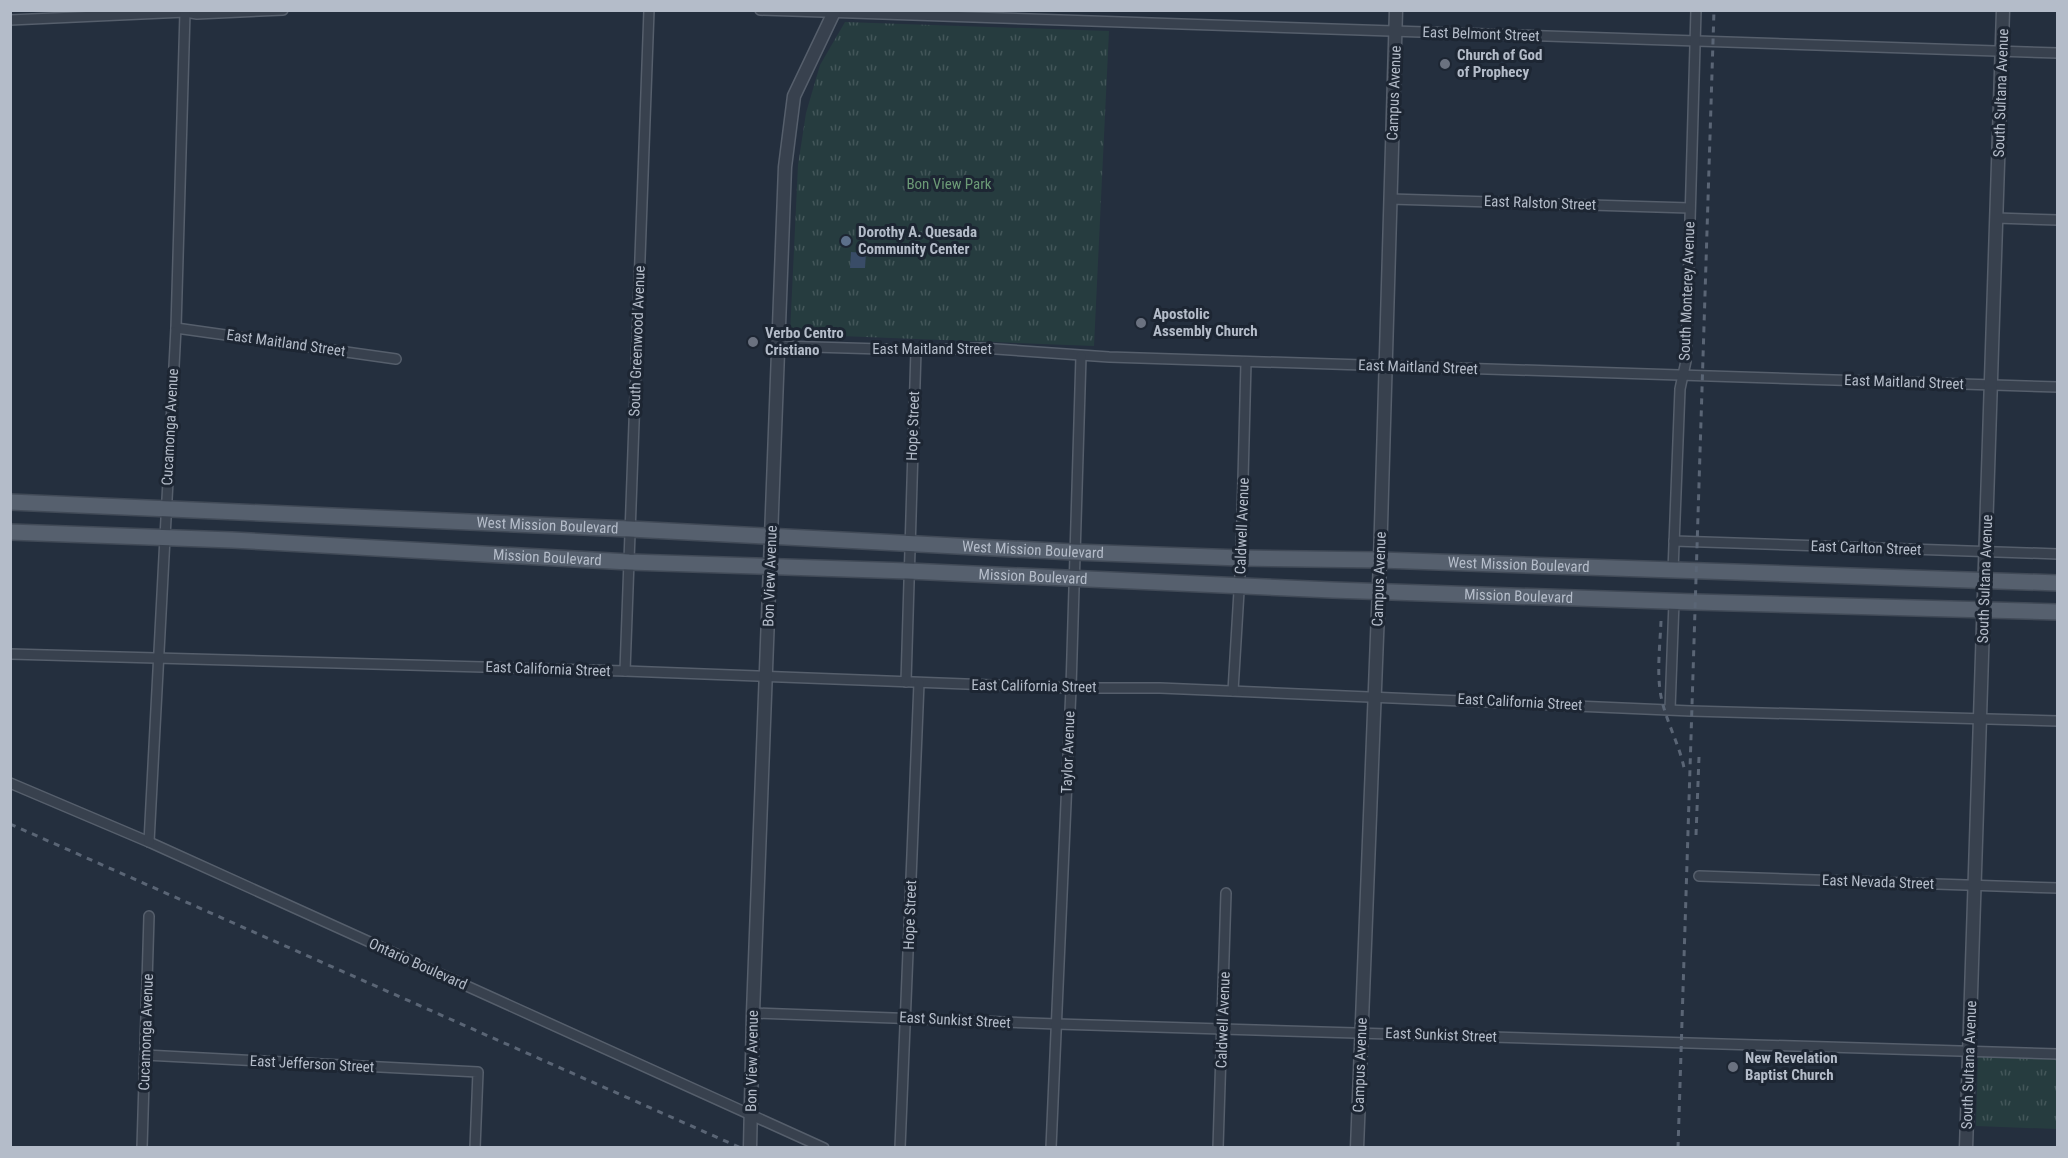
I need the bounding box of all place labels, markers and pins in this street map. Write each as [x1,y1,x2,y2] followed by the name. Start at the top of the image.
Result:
[1457,46,1542,81] place label: Church of God of Prophecy
[1438,57,1452,71] marker: Church of God of Prophecy
[858,223,977,258] place label: Dorothy A. Quesada Community Center
[839,234,853,248] marker: Dorothy A. Quesada Community Center
[1153,305,1258,340] place label: Apostolic Assembly Church
[1134,316,1148,330] marker: Apostolic Assembly Church
[765,324,844,359] place label: Verbo Centro Cristiano
[746,335,760,349] marker: Verbo Centro Cristiano
[1745,1049,1838,1084] place label: New Revelation Baptist Church
[1726,1060,1740,1074] marker: New Revelation Baptist Church

